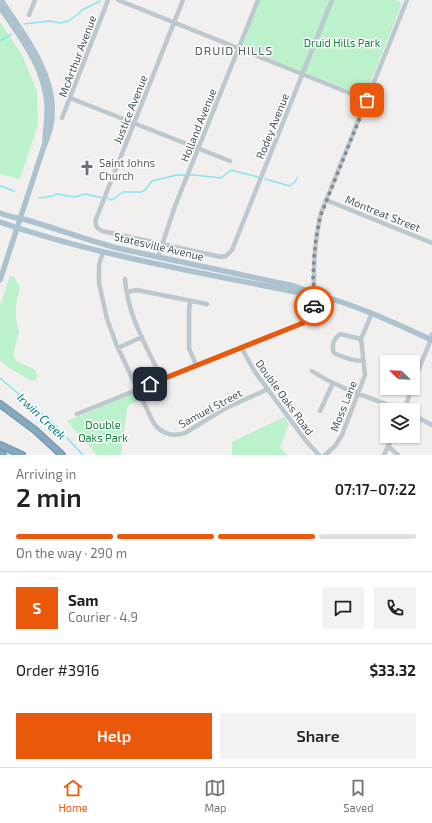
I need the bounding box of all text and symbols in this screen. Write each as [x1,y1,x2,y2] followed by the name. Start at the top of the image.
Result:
[55,13,99,99] street label: McArthur Avenue
[304,36,381,49] park label: Druid Hills Park
[195,43,273,57] district label: DRUID HILLS
[110,73,150,145] street label: Justice Avenue
[350,83,384,117] pin
[177,86,219,164] street label: Holland Avenue
[356,89,378,111] icon: bag
[253,91,291,161] street label: Rodey Avenue
[99,156,156,182] place label: Saint Johns Church
[78,159,96,177] church icon: Saint Johns Church
[344,192,422,234] street label: Montreat Street
[113,229,205,263] street label: Statesville Avenue
[294,286,334,326] courier
[303,295,325,317] icon: car
[380,355,420,395] north arrow
[380,355,420,443] map controls
[253,357,317,437] street label: Double Oaks Road
[133,367,167,401] pin
[139,373,161,395] icon: home
[327,379,359,433] street label: Moss Lane
[176,386,244,430] street label: Samuel Street
[15,390,69,442] water label: Irwin Creek
[380,403,420,443] button: layers
[78,418,128,444] park label: Double Oaks Park
[16,466,76,482] text: Arriving in
[335,480,416,498] text: 07:17–07:22
[16,481,82,512] text: 2 min
[16,545,127,561] text: On the way · 290 m
[322,587,364,629] button: chat
[374,587,416,629] button: phone
[68,591,99,609] text: Sam
[33,599,41,617] text: S
[68,609,138,625] text: Courier · 4.9
[16,661,99,679] text: Order #3916
[369,661,416,679] text: $33.32
[16,713,212,759] button: Help
[220,713,416,759] button: Share
[58,777,88,814] tab: Home
[204,777,227,814] tab: Map
[343,777,374,814] tab: Saved

